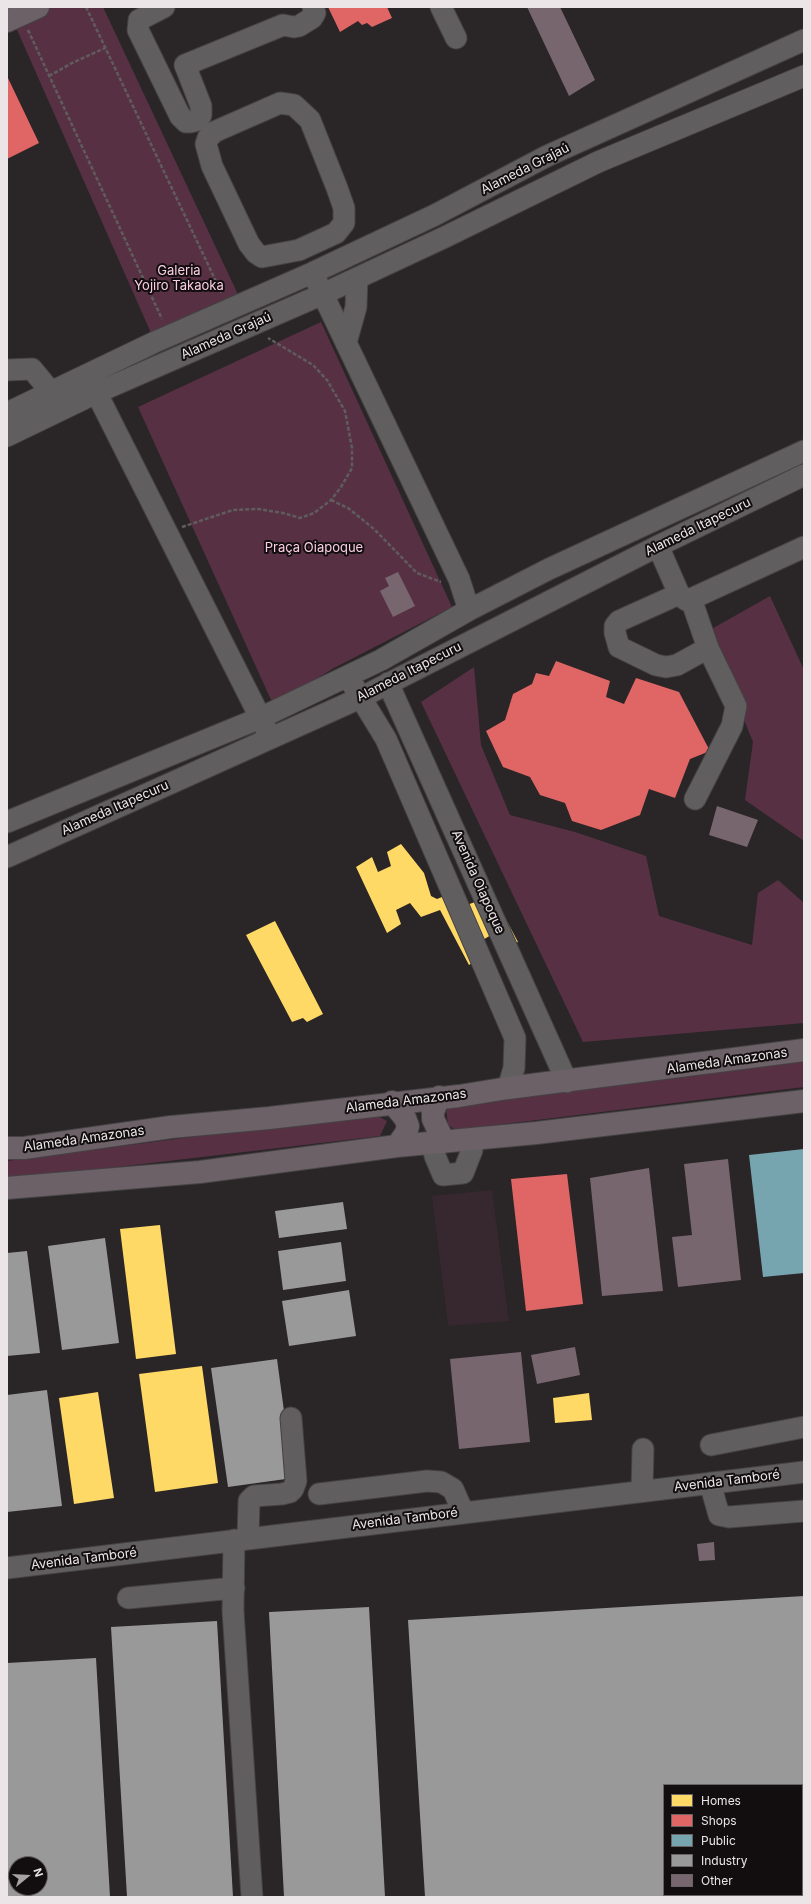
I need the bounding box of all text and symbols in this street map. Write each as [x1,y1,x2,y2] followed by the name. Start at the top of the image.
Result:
[478,140,572,198] street label: Alameda Grajaú
[134,263,224,294] park label: Galeria Yojiro Takaoka
[178,309,274,363] street label: Alameda Grajaú
[643,495,753,559] street label: Alameda Itapecuru
[265,540,363,556] park label: Praça Oiapoque
[354,639,464,705] street label: Alameda Itapecuru
[59,777,171,839] street label: Alameda Itapecuru
[448,828,508,936] street label: Avenida Oiapoque
[666,1045,788,1077] street label: Alameda Amazonas
[345,1086,467,1116] street label: Alameda Amazonas
[23,1123,145,1155] street label: Alameda Amazonas
[673,1467,781,1495] street label: Avenida Tamboré
[351,1505,459,1533] street label: Avenida Tamboré
[30,1545,138,1573] street label: Avenida Tamboré
[663,1784,803,1896] legend
[701,1793,741,1808] text: Homes
[701,1813,737,1828] text: Shops
[701,1833,736,1848] text: Public
[701,1853,747,1868] text: Industry
[8,1856,48,1896] north arrow
[31,1866,46,1879] text: N
[701,1873,733,1888] text: Other

